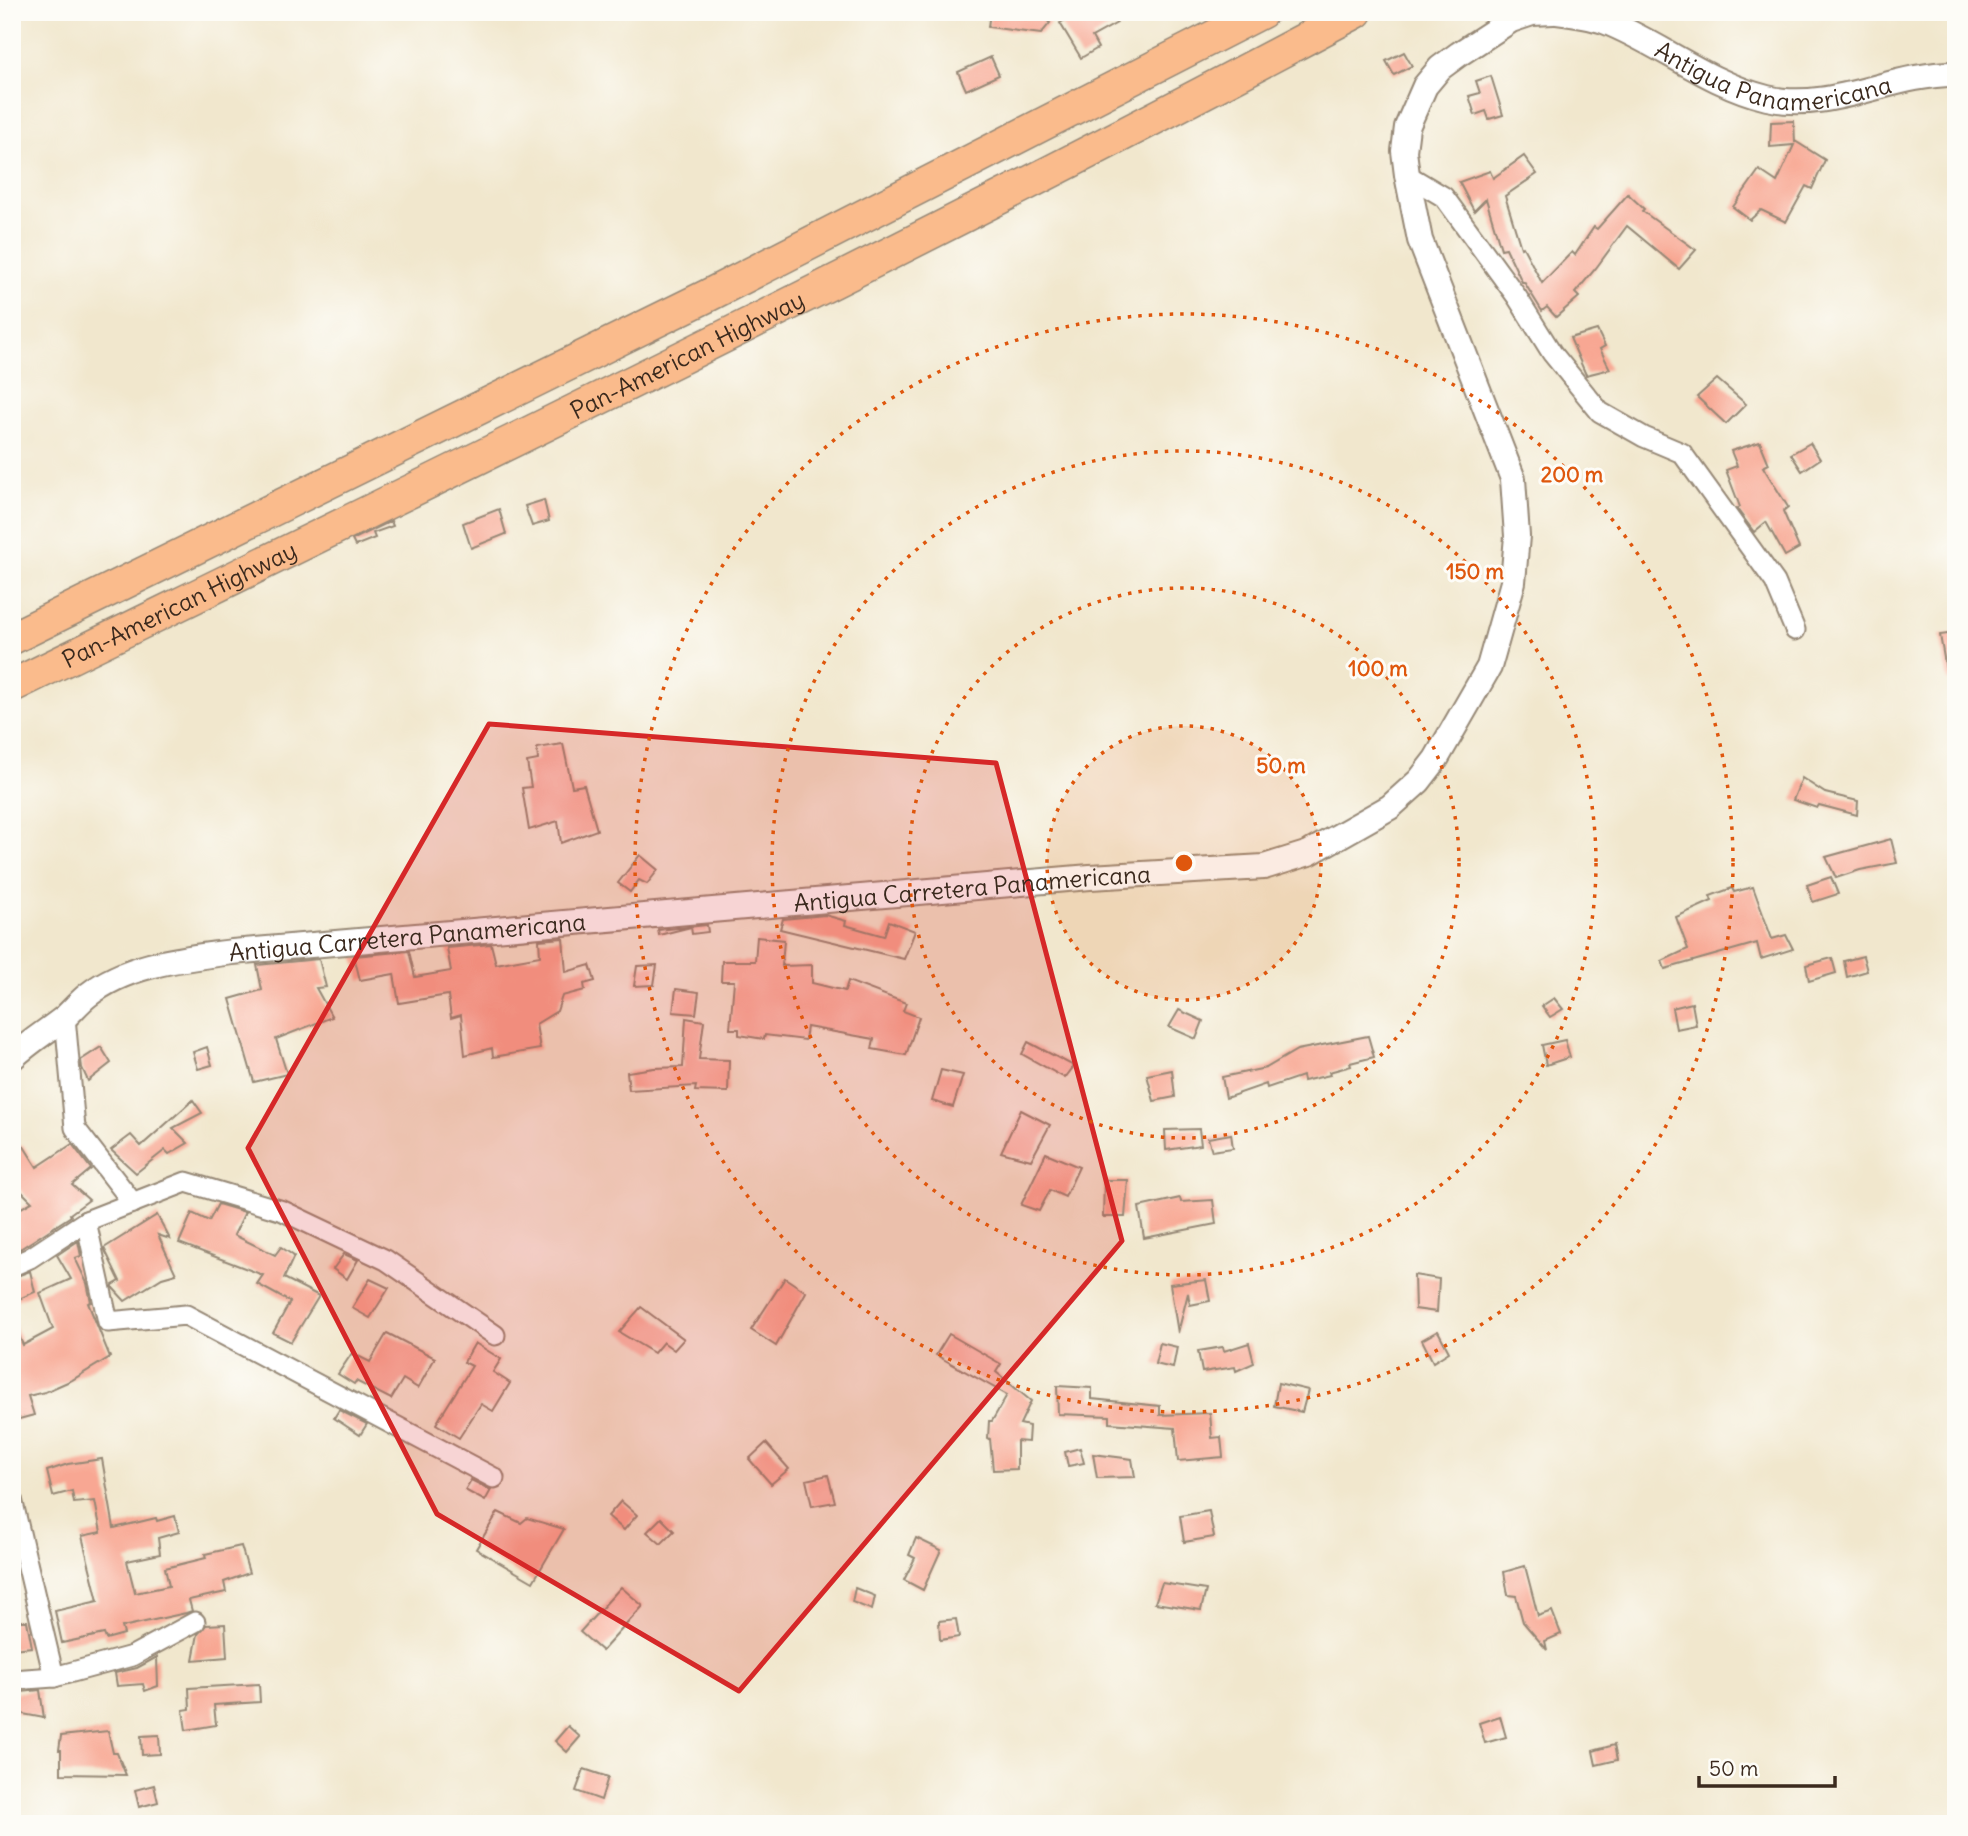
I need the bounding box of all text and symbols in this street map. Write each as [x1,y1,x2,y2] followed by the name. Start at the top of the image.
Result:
[1650,34,1894,117] street label: Antigua Panamericana
[565,284,809,425] street label: Pan-American Highway
[1541,461,1604,488] text: 200 m
[57,534,301,674] street label: Pan-American Highway
[1446,558,1504,585] text: 150 m
[1348,655,1408,682] text: 100 m
[1256,752,1306,779] text: 50 m
[1172,851,1196,875] centre of rings
[793,859,1151,918] street label: Antigua Carretera Panamericana
[228,906,587,967] street label: Antigua Carretera Panamericana
[1699,1745,1835,1789] scale bar
[1709,1755,1758,1782] text: 50 m

